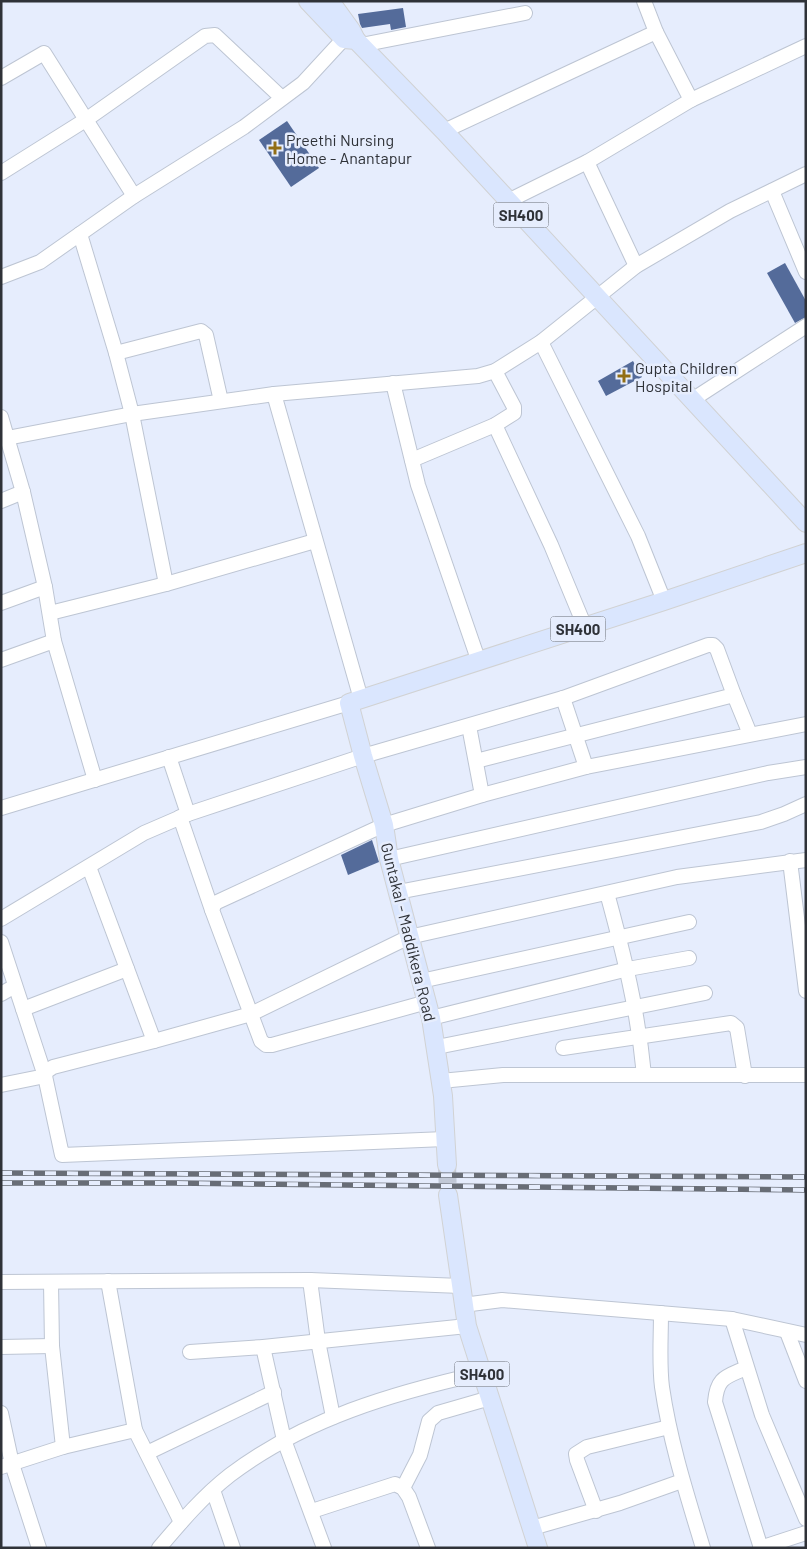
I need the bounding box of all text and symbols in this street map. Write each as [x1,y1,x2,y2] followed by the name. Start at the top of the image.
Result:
[286,130,412,167] place label: Preethi Nursing Home - Anantapur
[268,141,282,155] marker: Preethi Nursing Home - Anantapur
[494,202,548,228] road number: SH400
[635,358,737,395] place label: Gupta Children Hospital
[617,369,631,383] marker: Gupta Children Hospital
[550,616,606,642] road number: SH400
[378,841,440,1023] street label: Guntakal - Maddikera Road
[454,1362,510,1386] road number: SH400

